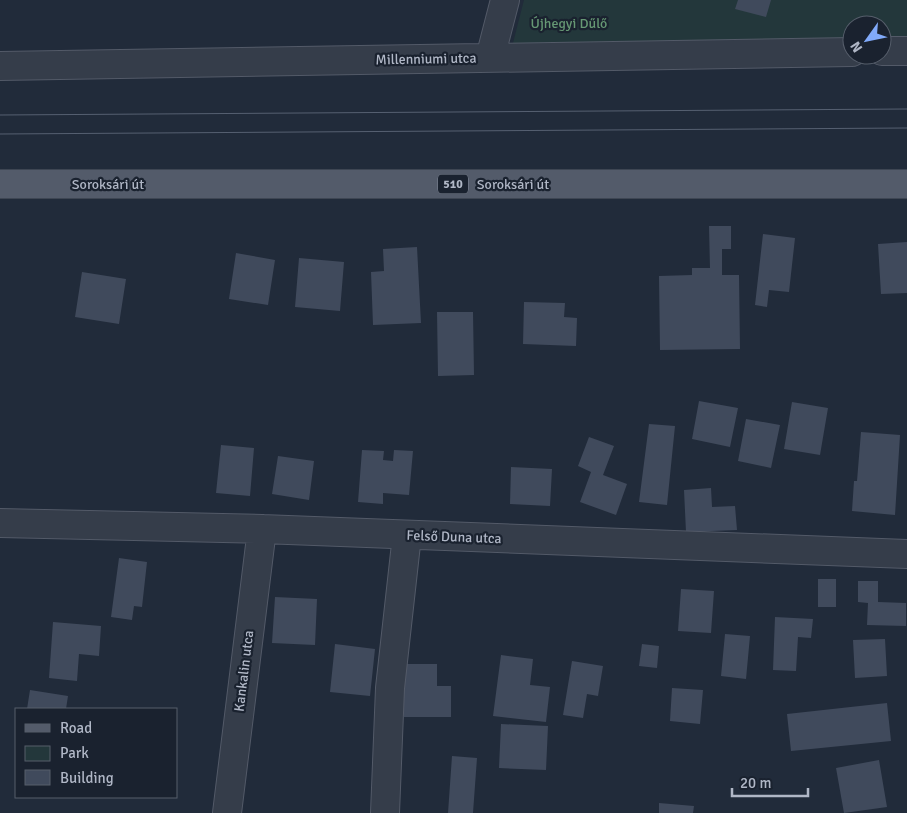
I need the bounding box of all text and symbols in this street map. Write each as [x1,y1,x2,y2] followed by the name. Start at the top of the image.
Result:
[531,15,607,32] park label: Újhegyi Dűlő
[842,15,892,65] north arrow
[847,38,866,56] text: N
[375,50,477,68] street label: Millenniumi utca
[438,174,468,193] road number: 510
[72,176,144,193] street label: Soroksári út
[477,176,549,193] street label: Soroksári út
[406,527,502,547] street label: Felső Duna utca
[231,629,257,713] street label: Kankalin utca
[15,708,178,798] legend
[60,719,92,737] text: Road
[60,744,89,762] text: Park
[732,766,808,798] scale bar
[60,769,114,787] text: Building
[740,774,771,792] text: 20 m

